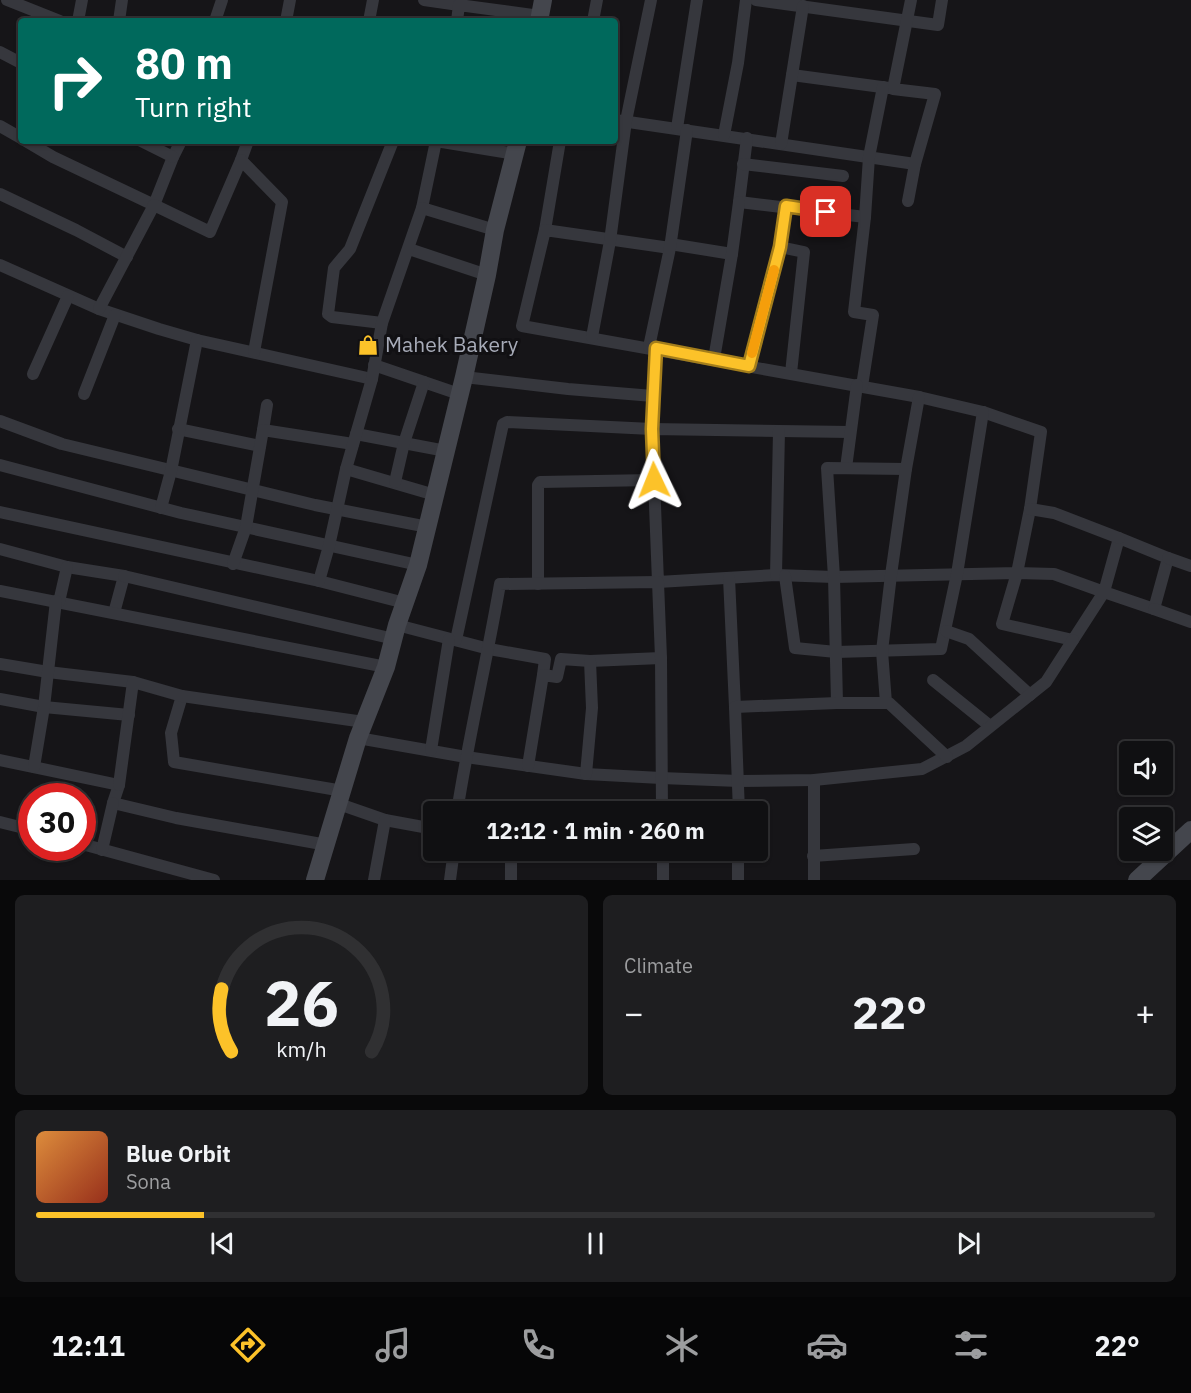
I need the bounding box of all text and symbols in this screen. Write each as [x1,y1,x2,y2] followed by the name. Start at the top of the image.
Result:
[135,36,233,91] text: 80 m
[36,42,114,120] icon: right
[135,89,252,124] text: Turn right
[800,186,851,237] pin
[809,195,842,228] icon: arrive
[385,330,519,358] place label: Mahek Bakery
[356,333,380,357] shop icon: Mahek Bakery
[622,448,686,512] position arrow
[1119,741,1173,861] map controls
[1119,741,1173,795] button: sound
[18,783,96,861] speed limit sign: 30
[1119,807,1173,861] button: layers
[486,816,705,845] text: 12:12 · 1 min · 260 m
[624,952,693,979] text: Climate
[264,962,339,1043] text: 26
[852,983,927,1041] text: 22°
[624,991,644,1034] text: −
[1135,991,1155,1034] text: +
[276,1035,327,1063] text: km/h
[126,1139,231,1168] text: Blue Orbit
[126,1168,171,1195] text: Sona
[206,1227,239,1260] icon: previous
[579,1227,612,1260] icon: pause
[952,1227,985,1260] icon: next
[227,1324,269,1366] icon: directions
[372,1324,414,1366] icon: music
[517,1324,559,1366] icon: phone
[661,1324,703,1366] icon: climate
[806,1324,848,1366] icon: car
[950,1324,992,1366] icon: filters
[51,1328,125,1363] text: 12:11
[1095,1328,1140,1363] text: 22°

